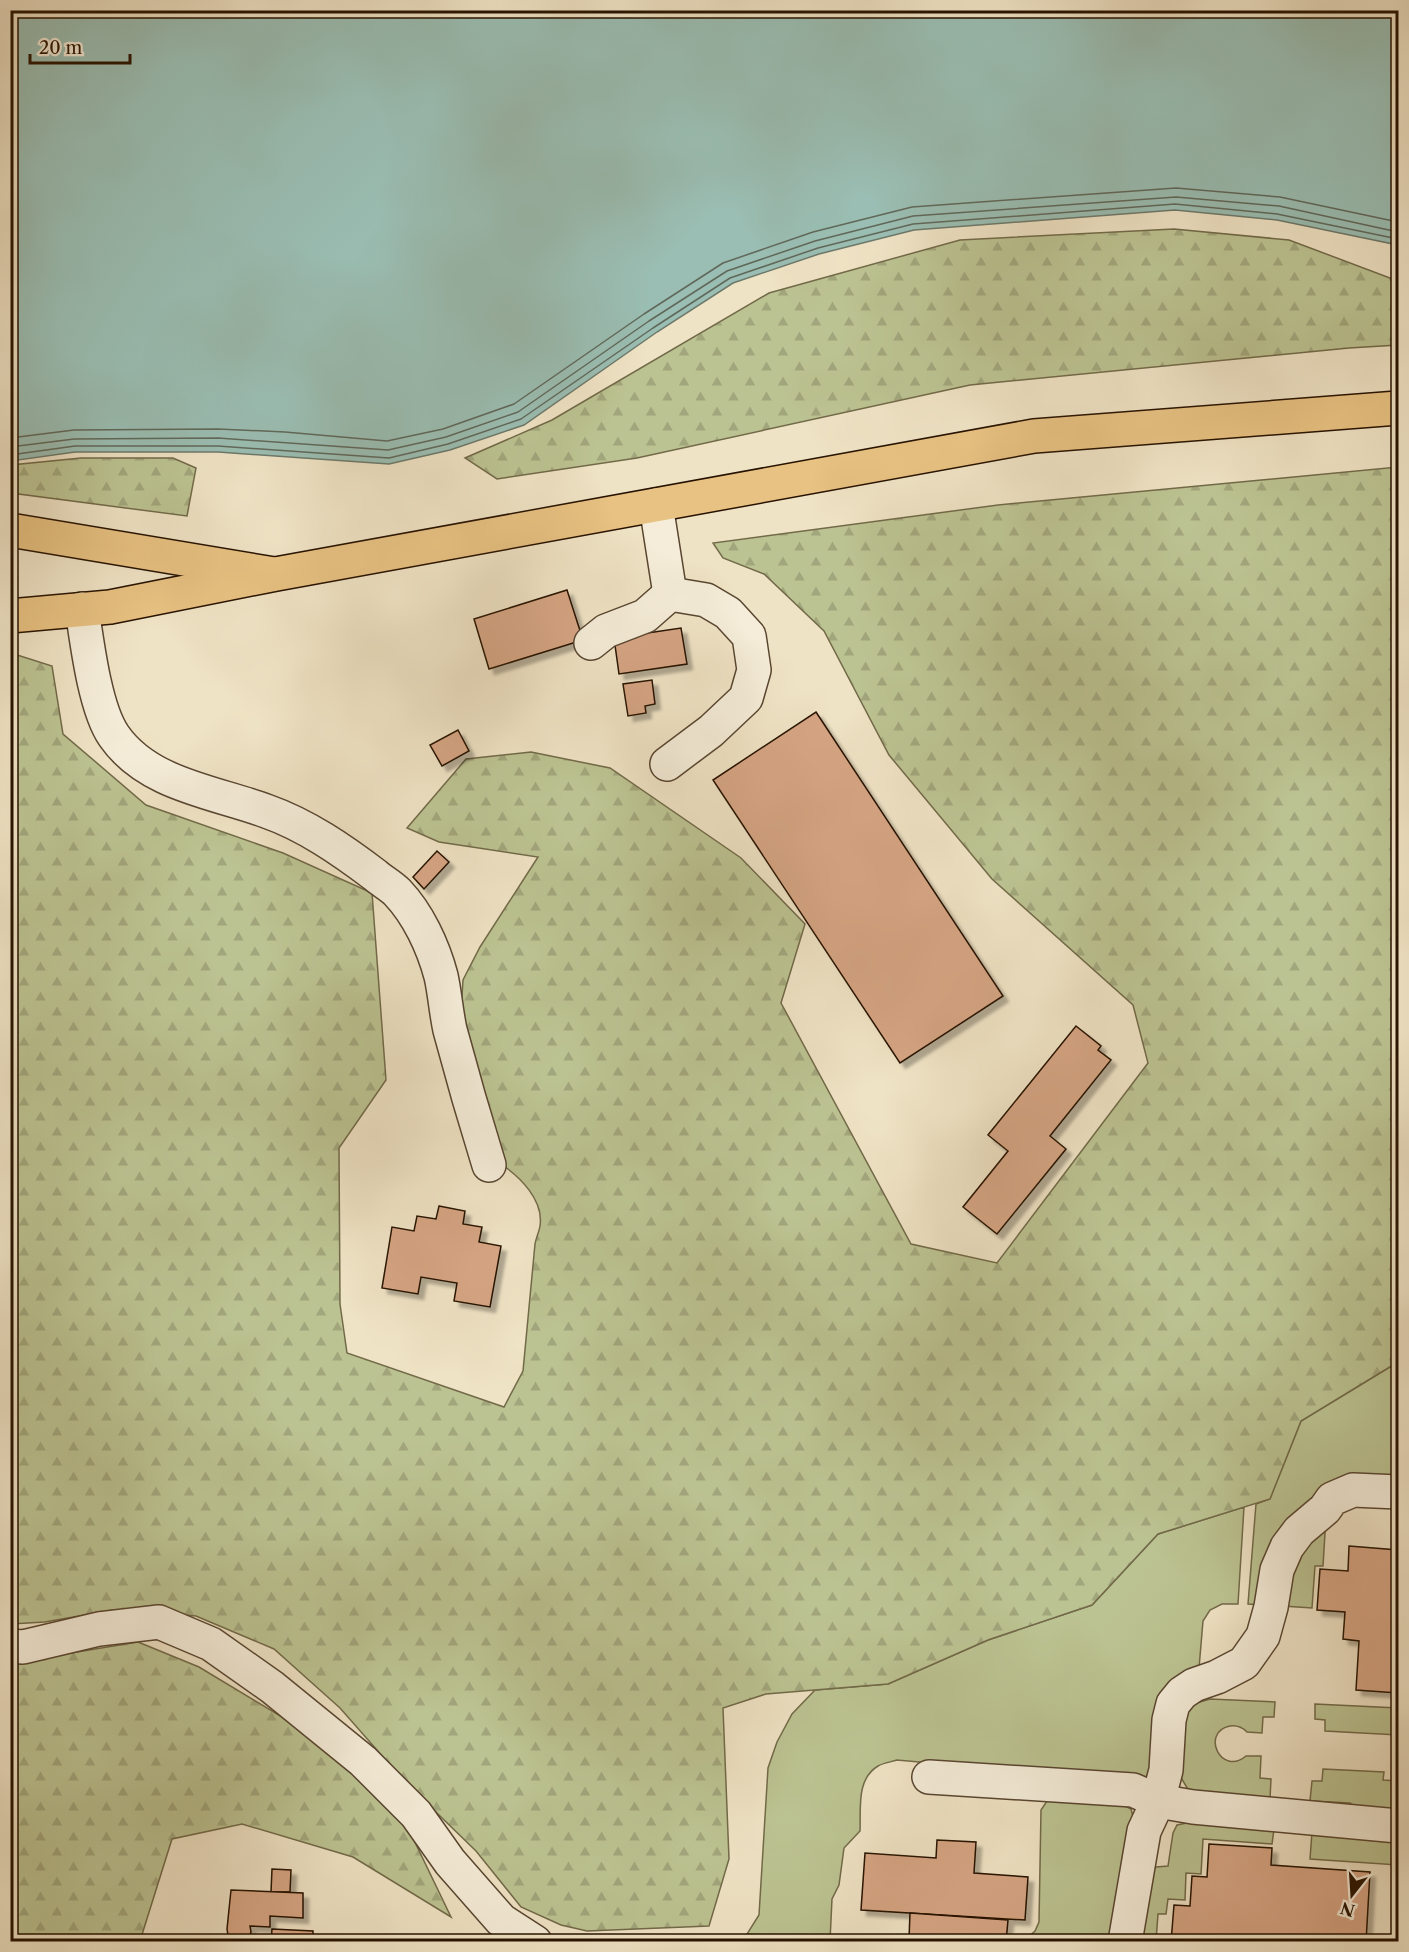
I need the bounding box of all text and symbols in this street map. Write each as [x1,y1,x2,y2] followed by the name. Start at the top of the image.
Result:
[30,27,130,65] scale bar
[39,37,83,59] text: 20 m
[1322,1865,1382,1925] north arrow
[1338,1898,1357,1921] text: N

